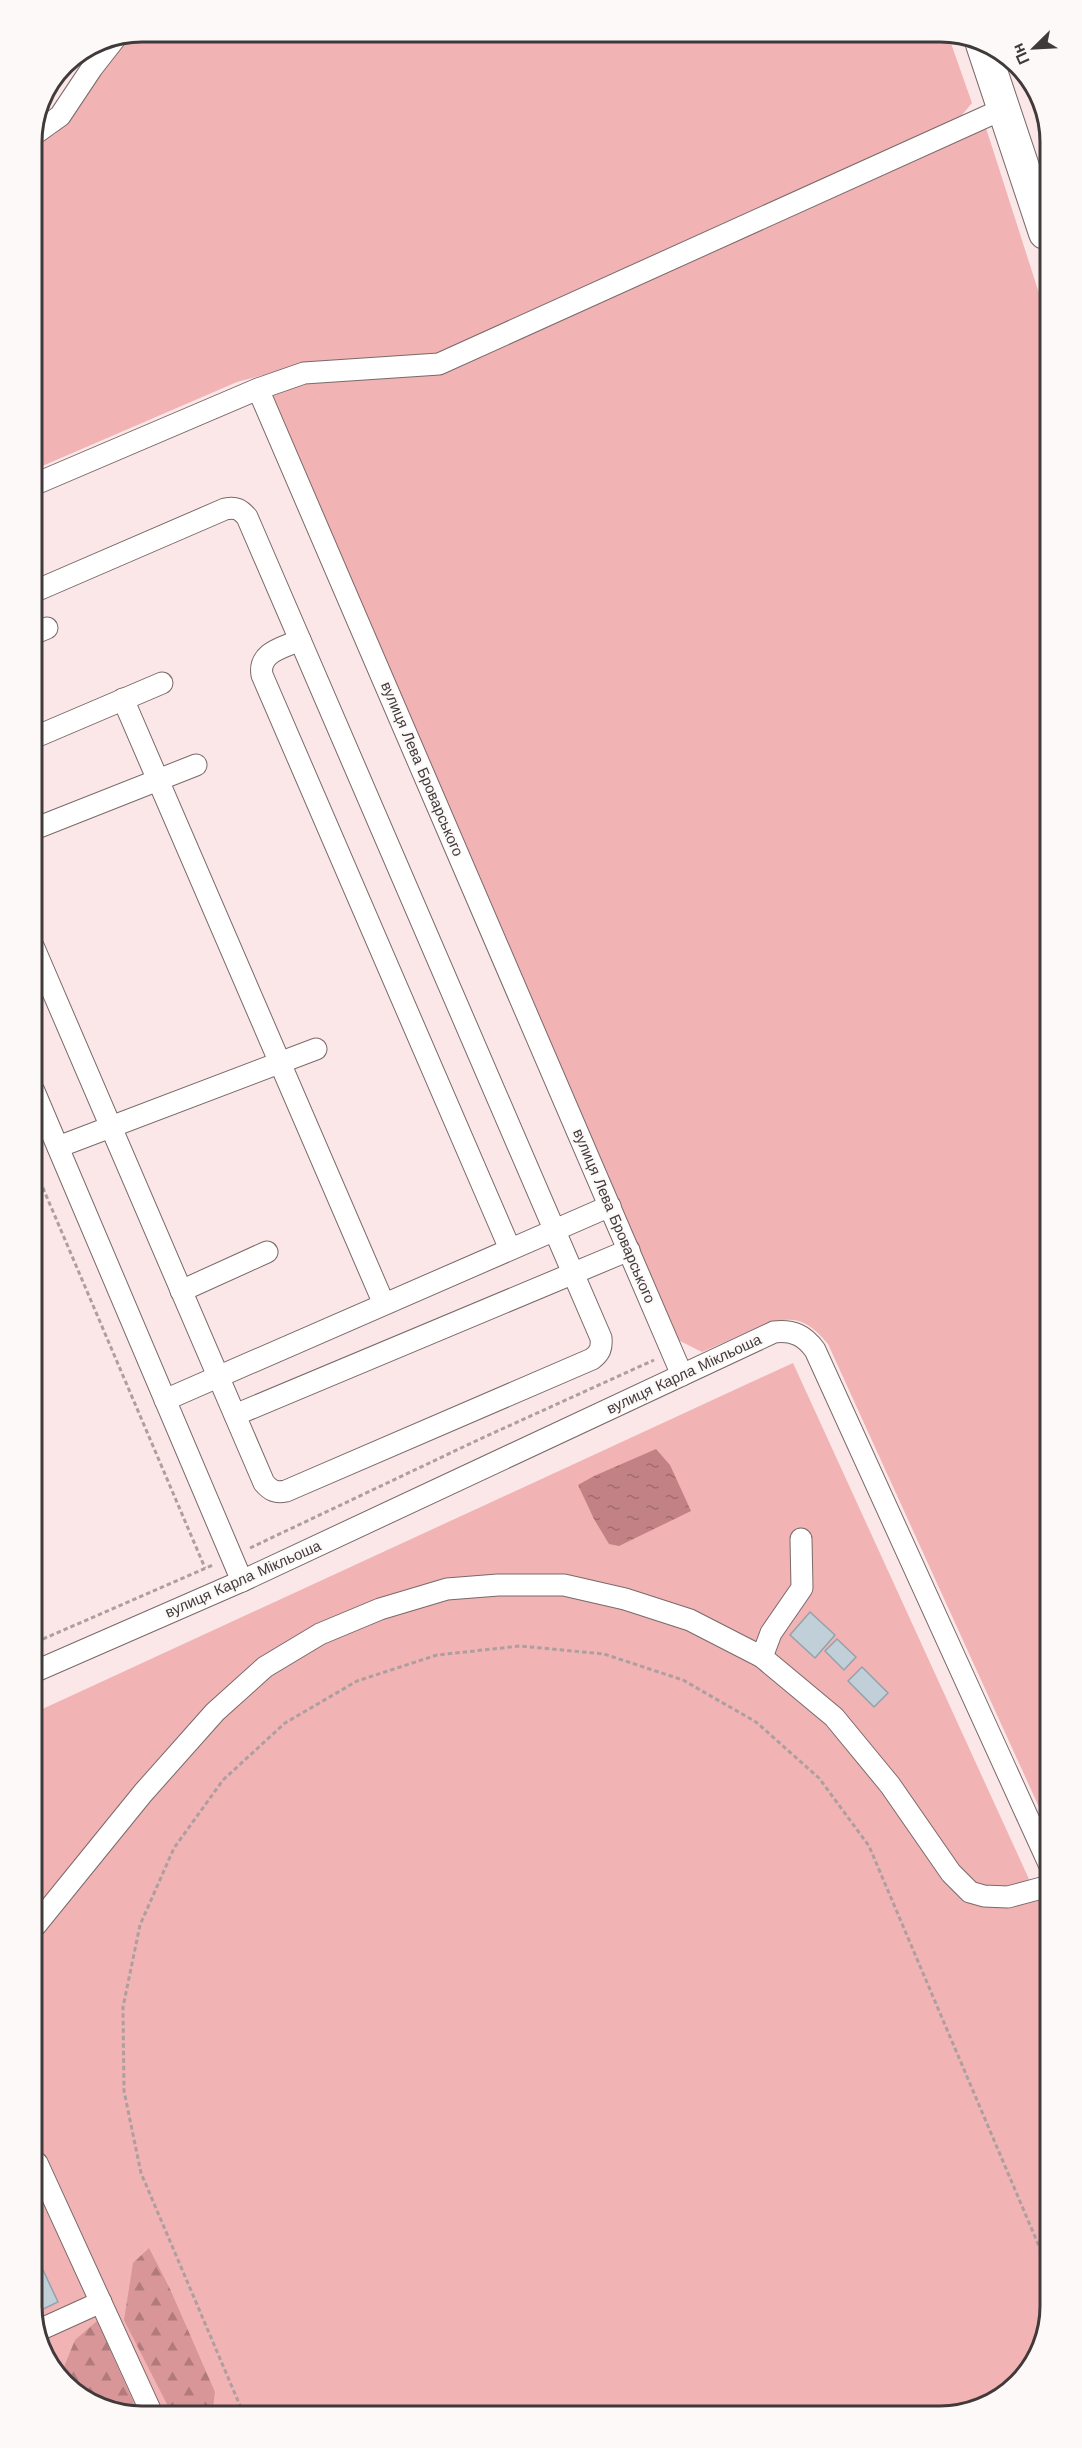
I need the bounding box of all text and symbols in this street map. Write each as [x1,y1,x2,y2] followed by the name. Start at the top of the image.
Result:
[1004,18,1064,78] north arrow
[1008,40,1034,67] text: Пн
[377,679,467,859] street label: вулиця Лева Броварського
[569,1126,659,1306] street label: вулиця Лева Броварського
[604,1330,765,1418] street label: вулиця Карла Мікльоша
[162,1536,324,1622] street label: вулиця Карла Мікльоша

